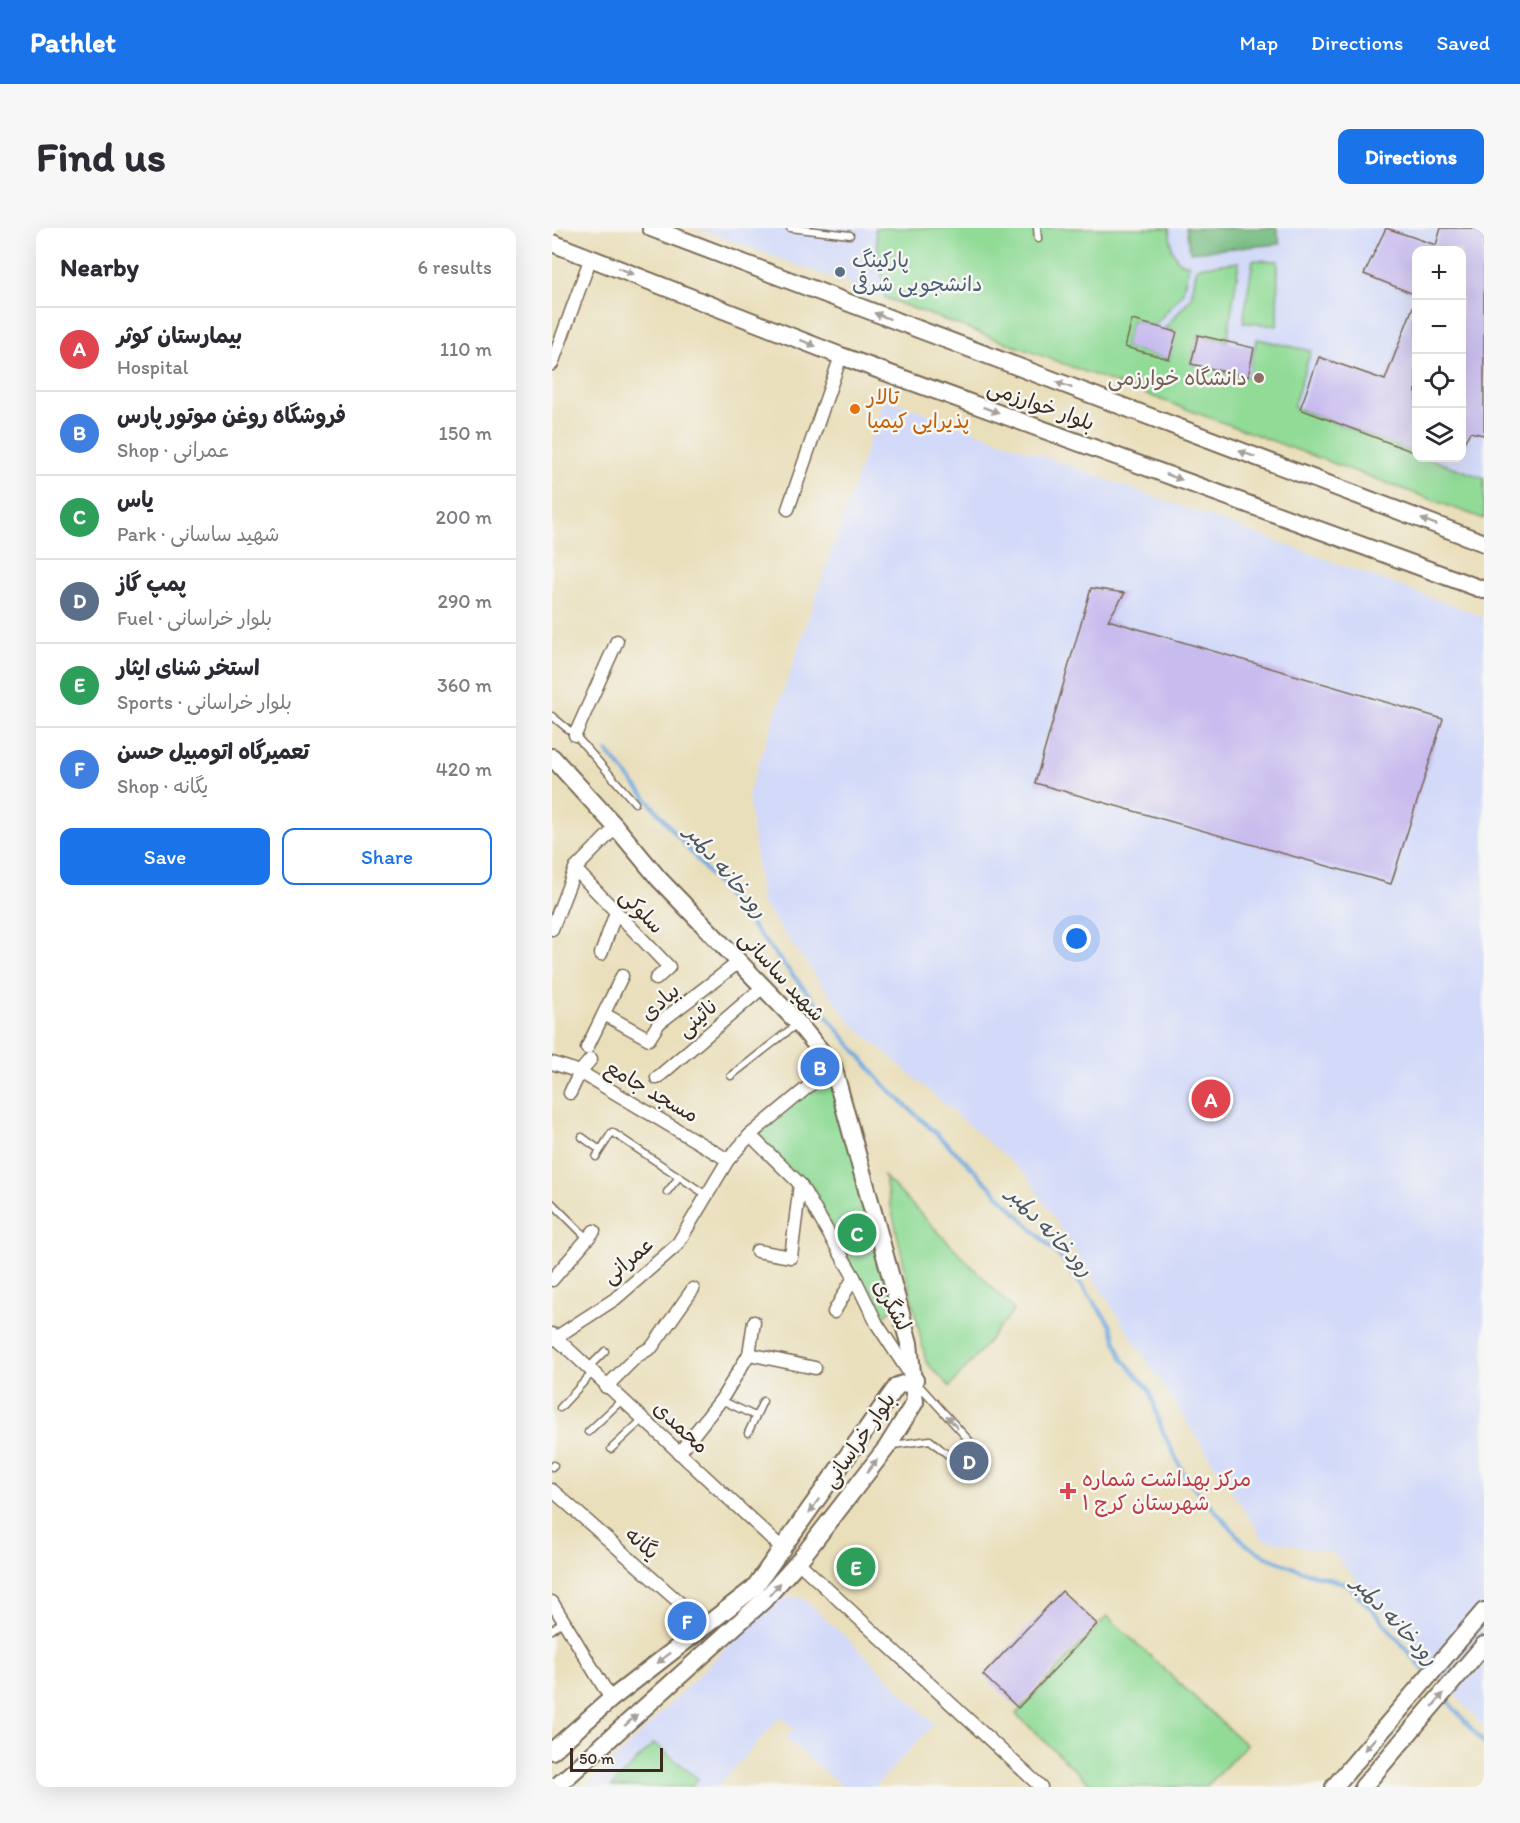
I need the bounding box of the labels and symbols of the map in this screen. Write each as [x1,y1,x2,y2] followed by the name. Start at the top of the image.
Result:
[852,247,982,298] place label: پارکینگ دانشجویی شرقی
[833,265,847,279] marker: پارکینگ دانشجویی شرقی
[618,266,636,276] one-way arrow
[873,311,891,320] one-way arrow
[799,338,817,348] one-way arrow
[1108,365,1247,392] place label: دانشگاه خوارزمی
[1252,371,1266,385] marker: دانشگاه خوارزمی
[984,374,1098,437] street label: بلوار خوارزمی
[1055,380,1073,389] one-way arrow
[865,384,970,435] place label: تالار پذیرایی کیمیا
[848,402,862,416] marker: تالار پذیرایی کیمیا
[982,406,1000,416] one-way arrow
[1237,449,1255,459] one-way arrow
[1165,473,1183,482] one-way arrow
[1420,517,1438,527] one-way arrow
[678,817,773,923] water label: رودخانه دلمبر
[613,883,670,940] street label: سلوکی
[1062,924,1091,953] your location
[733,925,831,1028] street label: شهید ساسانی
[635,978,685,1026] street label: بیادی
[671,993,723,1043] street label: نائینی
[800,1044,840,1090] pin: B
[600,1054,703,1130] street label: مسجد جامع
[1192,1076,1230,1122] pin: A
[1000,1179,1099,1282] water label: رودخانه دلمبر
[838,1210,876,1256] pin: C
[597,1231,660,1290] street label: عمرانی
[868,1275,917,1335] street label: لشگری
[817,1387,902,1493] street label: بلوار خراسانی
[648,1395,714,1458] street label: محمدی
[945,1414,959,1429] one-way arrow
[950,1438,988,1484] pin: D
[866,1458,878,1473] one-way arrow
[1082,1466,1251,1517] place label: مرکز بهداشت شماره ۱ شهرستان کرج
[1059,1482,1077,1500] marker: مرکز بهداشت شماره ۱ شهرستان کرج
[808,1497,820,1513] one-way arrow
[620,1521,665,1564] street label: یگانه
[836,1544,876,1590] pin: E
[1345,1568,1444,1671] water label: رودخانه دلمبر
[768,1581,782,1596] one-way arrow
[668,1598,706,1644] pin: F
[656,1651,672,1664] one-way arrow
[1431,1693,1444,1708] one-way arrow
[623,1714,638,1727] one-way arrow
[1364,1736,1377,1751] one-way arrow
[570,1745,663,1772] scale bar

